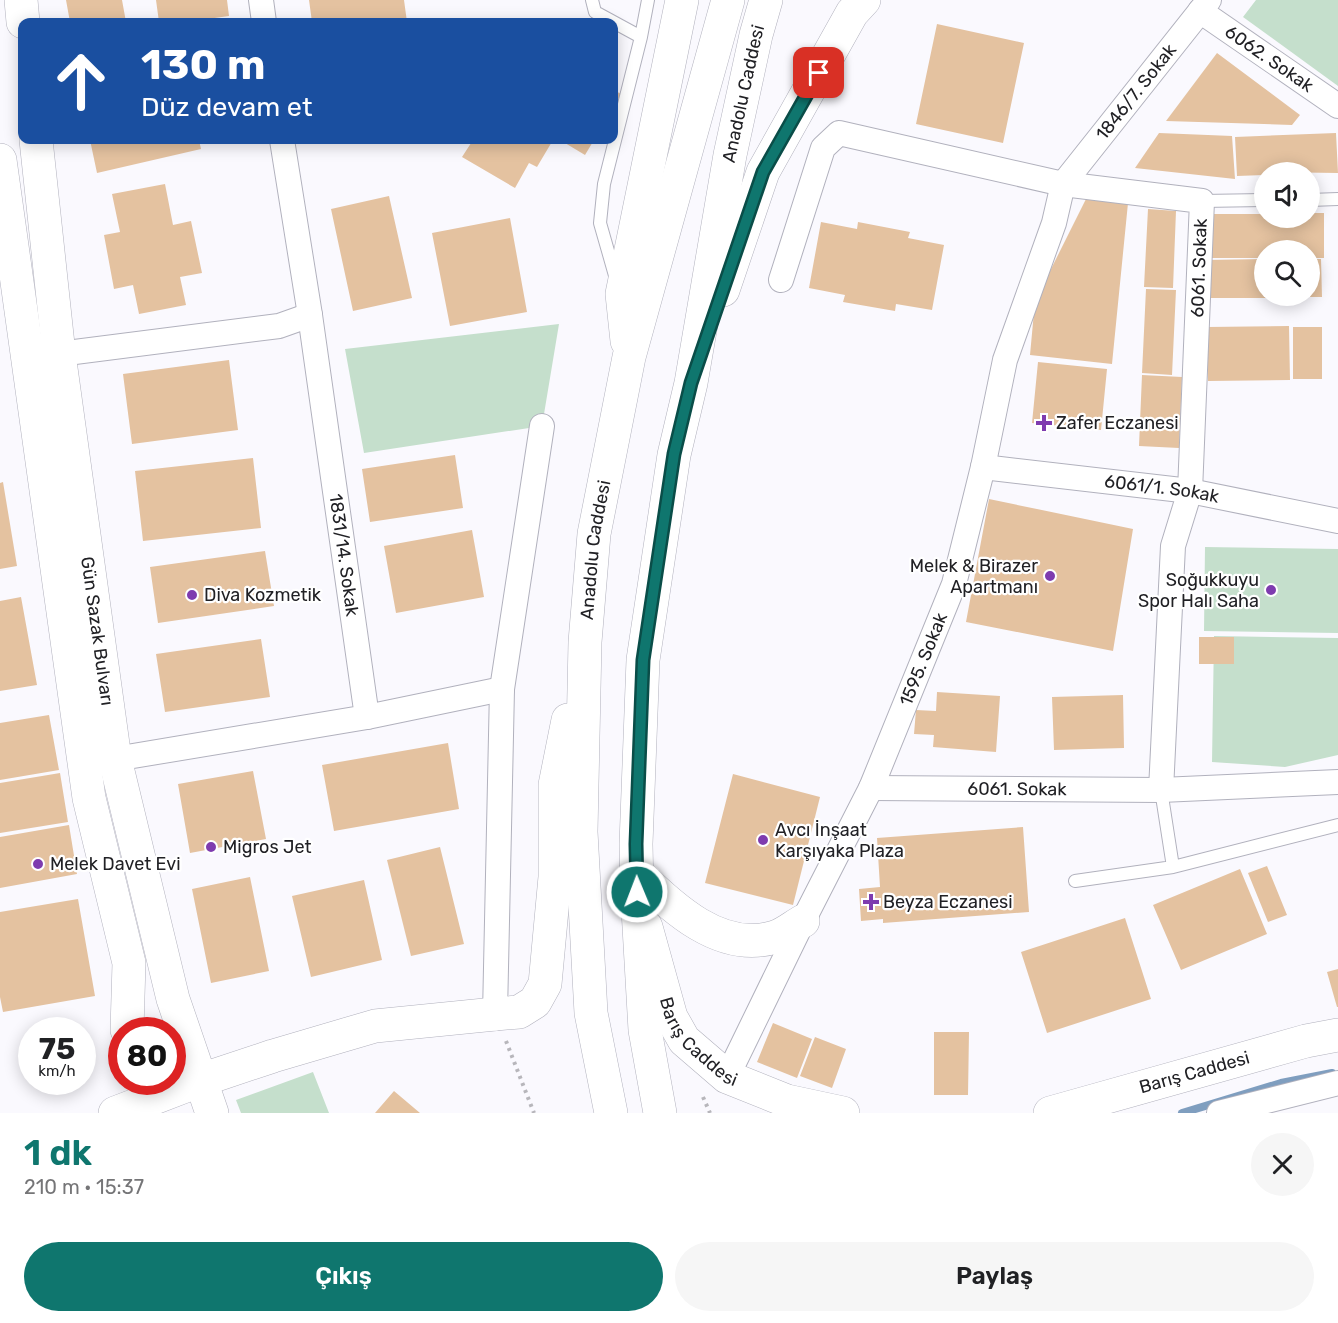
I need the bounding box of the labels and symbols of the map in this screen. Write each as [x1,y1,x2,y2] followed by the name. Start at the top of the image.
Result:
[1221,20,1318,97] street label: 6062. Sokak
[718,22,769,164] street label: Anadolu Caddesi
[1091,39,1181,144] street label: 1846/7. Sokak
[793,47,844,98] pin
[1186,217,1212,318] street label: 6061. Sokak
[1056,412,1179,434] place label: Zafer Eczanesi
[1037,416,1051,430] marker: Zafer Eczanesi
[1103,470,1222,508] street label: 6061/1. Sokak
[576,478,615,621] street label: Anadolu Caddesi
[325,492,364,618] street label: 1831/14. Sokak
[76,555,119,707] street label: Gün Sazak Bulvarı
[910,555,1038,598] place label: Melek & Birazer Apartmanı
[1043,569,1057,583] marker: Melek & Birazer Apartmanı
[1138,569,1259,612] place label: Soğukkuyu Spor Halı Saha
[1264,583,1278,597] marker: Soğukkuyu Spor Halı Saha
[204,584,322,606] place label: Diva Kozmetik
[185,588,199,602] marker: Diva Kozmetik
[895,609,952,709] street label: 1595. Sokak
[967,778,1067,800] street label: 6061. Sokak
[775,819,904,862] place label: Avcı İnşaat Karşıyaka Plaza
[756,833,770,847] marker: Avcı İnşaat Karşıyaka Plaza
[223,836,311,858] place label: Migros Jet
[204,840,218,854] marker: Migros Jet
[50,853,181,875] place label: Melek Davet Evi
[31,857,45,871] marker: Melek Davet Evi
[605,860,669,924] position arrow
[883,891,1013,913] place label: Beyza Eczanesi
[864,895,878,909] marker: Beyza Eczanesi
[655,994,741,1091] street label: Barış Caddesi
[108,1017,186,1095] speed limit sign: 80
[1137,1046,1252,1098] street label: Barış Caddesi

